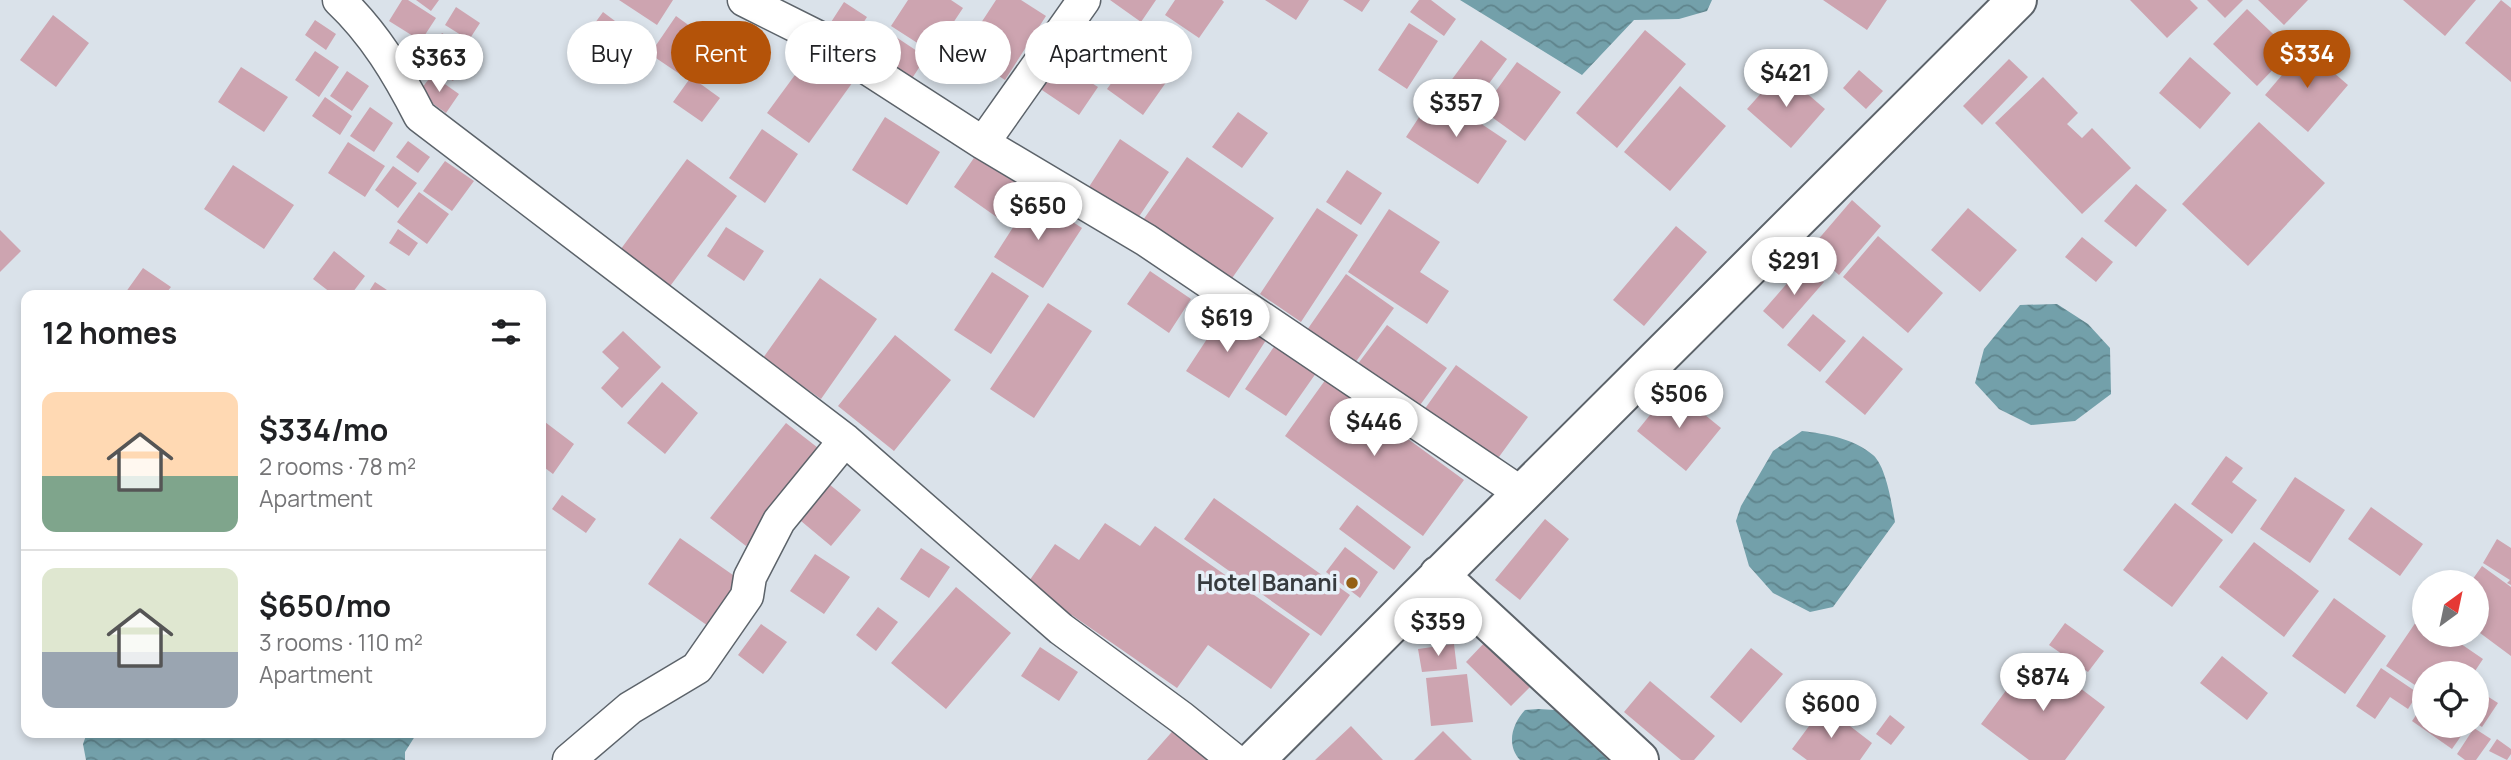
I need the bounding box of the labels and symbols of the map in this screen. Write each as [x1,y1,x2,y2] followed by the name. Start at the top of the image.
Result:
[2266,31,2348,90] pin: $334
[398,34,480,94] pin: $363
[1745,50,1827,109] pin: $421
[1415,80,1497,139] pin: $357
[997,182,1079,242] pin: $650
[1753,238,1835,297] pin: $291
[1186,294,1268,354] pin: $619
[1638,370,1720,430] pin: $506
[1333,398,1415,458] pin: $446
[1197,566,1338,598] place label: Hotel Banani
[2412,570,2488,648] north arrow
[1344,575,1360,591] marker: Hotel Banani
[1397,598,1479,658] pin: $359
[2002,654,2084,713] pin: $874
[1790,680,1872,740] pin: $600

